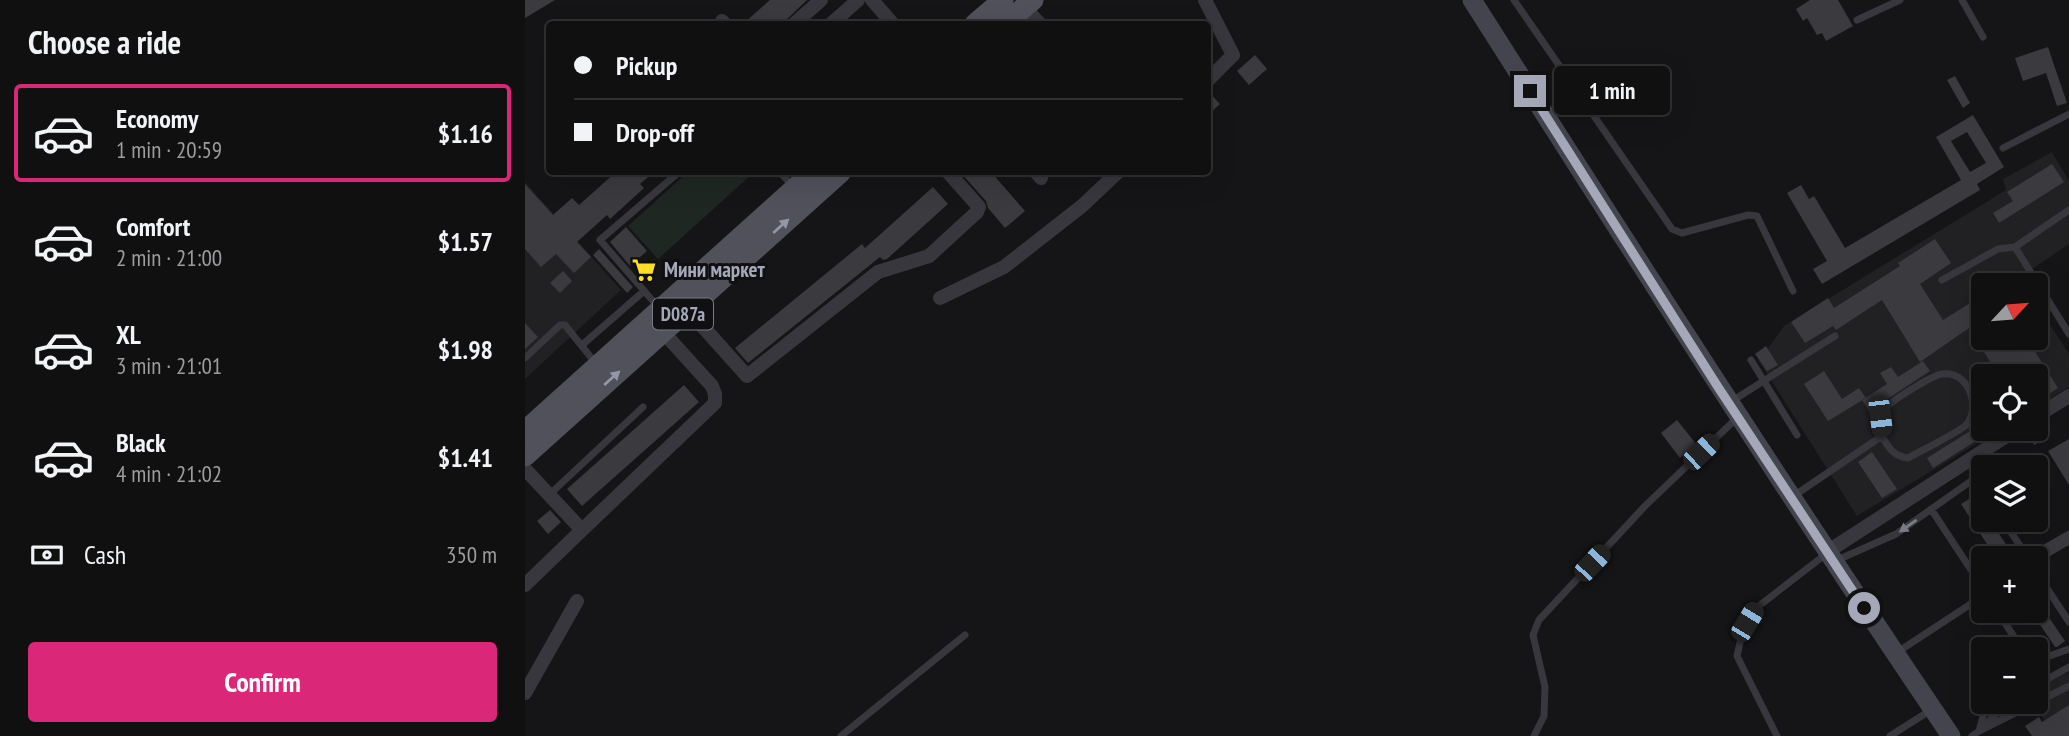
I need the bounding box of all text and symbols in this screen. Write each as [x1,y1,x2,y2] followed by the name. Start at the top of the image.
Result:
[28,21,181,63] text: Choose a ride
[616,49,677,82] text: Pickup
[1555,66,1670,116] callout: 1 min
[1514,75,1546,107] route end
[1589,76,1635,105] text: 1 min
[32,102,95,165] icon: car
[116,102,198,135] text: Economy
[616,116,694,149] text: Drop-off
[438,117,493,150] text: $1.16
[116,135,222,164] text: 1 min · 20:59
[32,210,95,273] icon: car
[116,210,190,243] text: Comfort
[772,218,789,234] one-way arrow
[438,225,493,258] text: $1.57
[116,243,222,272] text: 2 min · 21:00
[630,256,658,284] supermarket icon: Мини маркет
[664,256,766,283] place label: Мини маркет
[1971,273,2047,350] north arrow
[1971,273,2048,714] map controls
[653,298,713,330] road number: D087a
[32,318,95,381] icon: car
[116,318,141,351] text: XL
[438,333,493,366] text: $1.98
[116,351,222,380] text: 3 min · 21:01
[1971,364,2048,441] button: locate
[603,370,621,386] one-way arrow
[1868,394,1893,438] car
[32,426,95,489] icon: car
[116,426,166,459] text: Black
[1679,430,1724,474] car
[438,441,493,474] text: $1.41
[1971,455,2048,532] button: layers
[116,459,222,488] text: 4 min · 21:02
[1899,518,1917,532] one-way arrow
[28,536,66,574] icon: cash
[84,538,126,571] text: Cash
[446,540,497,569] text: 350 m
[1570,540,1615,586] car
[1971,546,2048,623] button: +
[1848,592,1880,624] route start
[1728,599,1767,645] car
[1971,637,2048,714] button: −
[28,642,497,722] button: Confirm

